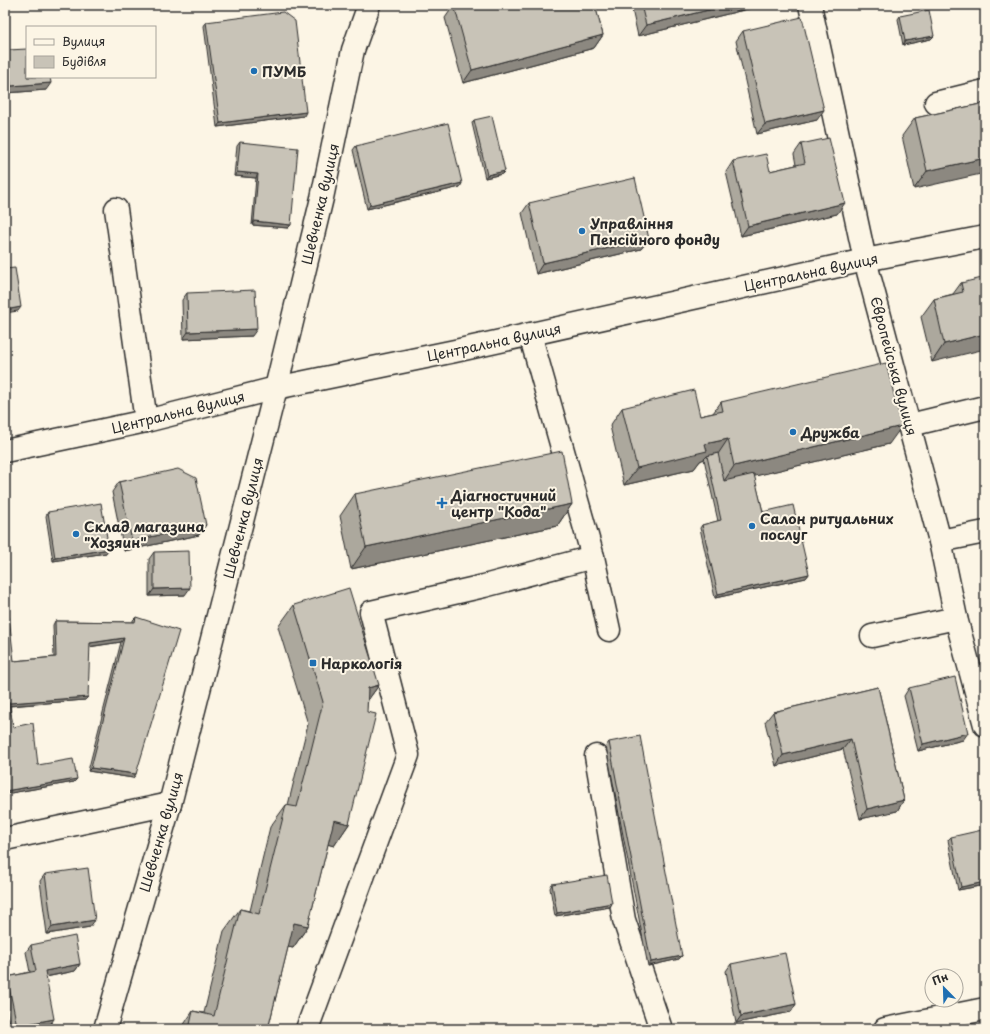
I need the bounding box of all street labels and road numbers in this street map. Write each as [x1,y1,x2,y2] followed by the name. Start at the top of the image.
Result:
[296,141,344,267] street label: Шевченка вулиця
[742,248,880,296] street label: Центральна вулиця
[865,294,923,438] street label: Європейська вулиця
[425,318,563,366] street label: Центральна вулиця
[109,385,247,439] street label: Центральна вулиця
[218,455,268,581] street label: Шевченка вулиця
[134,770,188,894] street label: Шевченка вулиця

